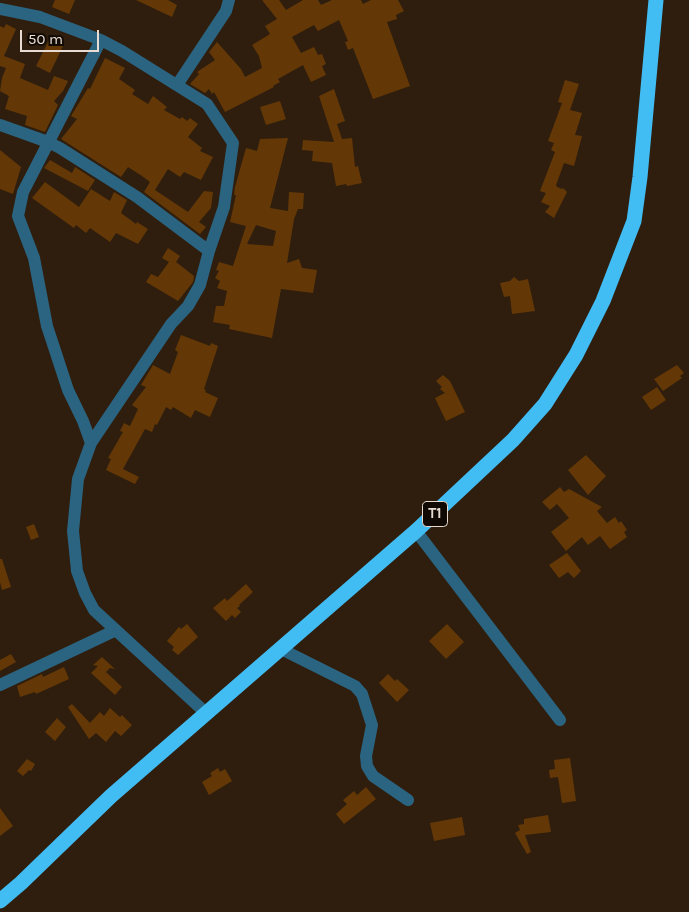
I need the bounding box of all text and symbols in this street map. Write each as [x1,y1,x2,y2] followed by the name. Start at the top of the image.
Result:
[22,20,101,52] scale bar
[28,30,63,48] text: 50 m
[422,502,448,526] road number: T1

